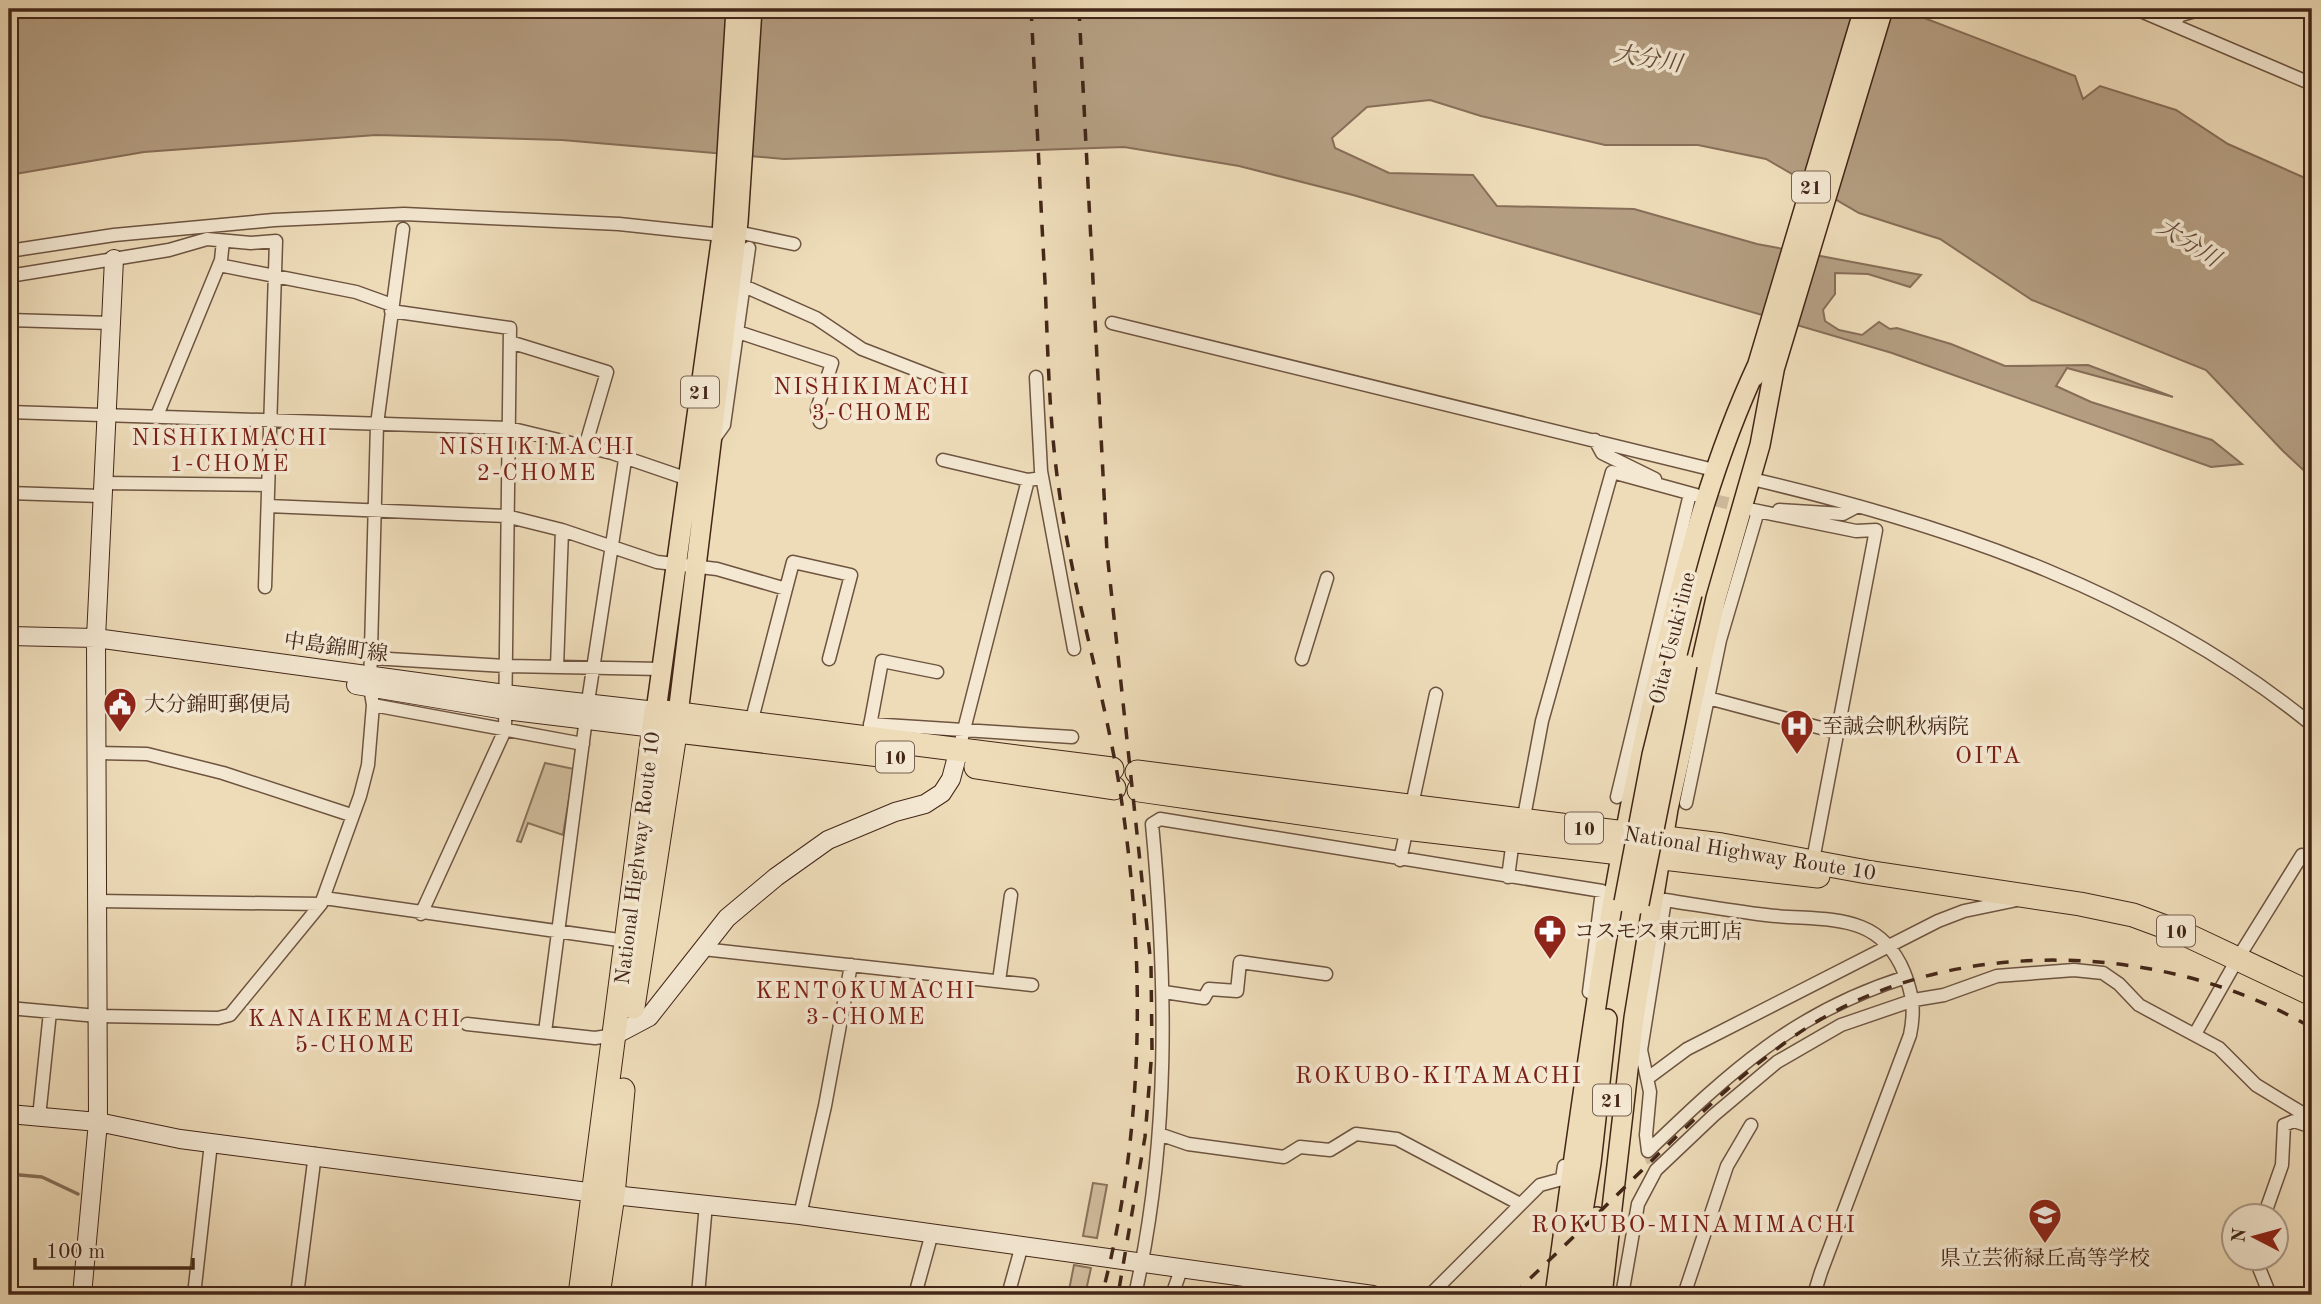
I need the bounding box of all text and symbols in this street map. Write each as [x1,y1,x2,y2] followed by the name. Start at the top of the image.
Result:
[1612,41,1687,77] water label: 大分川
[1792,172,1830,202] road number: 21
[2153,214,2227,273] water label: 大分川
[681,376,719,408] road number: 21
[773,376,971,425] district label: NISHIKIMACHI 3-CHOME
[131,427,329,476] district label: NISHIKIMACHI 1-CHOME
[438,436,636,485] district label: NISHIKIMACHI 2-CHOME
[1647,570,1700,707] street label: Oita Usuki line
[282,629,390,666] street label: 中島錦町線
[101,685,139,734] public building icon: 大分錦町郵便局
[144,693,291,716] place label: 大分錦町郵便局
[1778,707,1816,756] hospital icon: 至誠会帆秋病院
[1822,715,1969,738] place label: 至誠会帆秋病院
[613,730,664,986] street label: National Highway Route 10
[876,742,914,772] road number: 10
[1955,745,2023,769] district label: OITA
[1565,813,1603,844] road number: 10
[1622,824,1877,885] street label: National Highway Route 10
[1531,912,1569,961] pharmacy icon: コスモス東元町店
[2157,916,2195,946] road number: 10
[1574,920,1742,943] place label: コスモス東元町店
[755,980,977,1029] district label: KENTOKUMACHI 3-CHOME
[248,1008,462,1057] district label: KANAIKEMACHI 5-CHOME
[1295,1065,1583,1089] district label: ROKUBO-KITAMACHI
[1593,1084,1631,1116] road number: 21
[2026,1196,2064,1245] school or university icon: 県立芸術緑丘高等学校
[2220,1202,2290,1272] north arrow
[1531,1214,1857,1238] district label: ROKUBO-MINAMIMACHI
[35,1227,192,1271] scale bar
[2230,1227,2251,1244] text: N
[46,1242,105,1263] text: 100 m
[1940,1247,2150,1270] place label: 県立芸術緑丘高等学校

